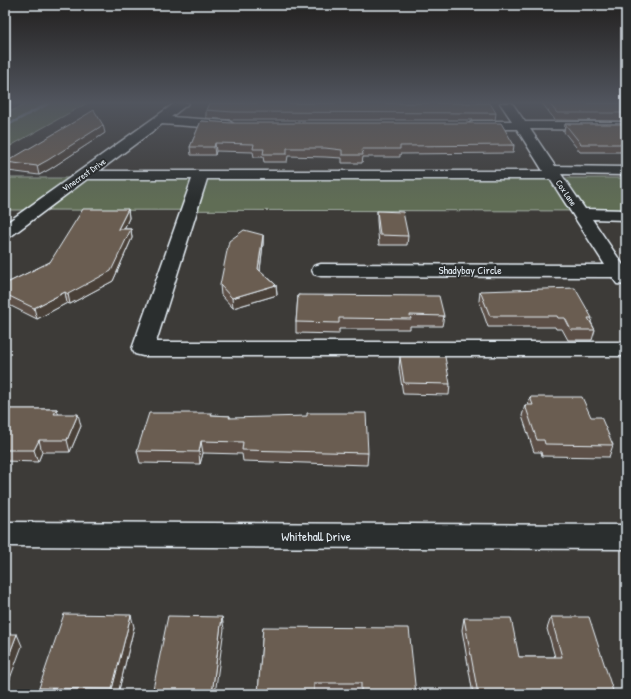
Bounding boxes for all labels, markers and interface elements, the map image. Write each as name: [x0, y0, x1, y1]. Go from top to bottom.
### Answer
street label: Vinecrest Drive: [60, 155, 109, 194]
street label: Cox Lane: [553, 178, 579, 209]
street label: Shadybay Circle: [438, 263, 502, 277]
street label: Whitehall Drive: [281, 527, 351, 545]

